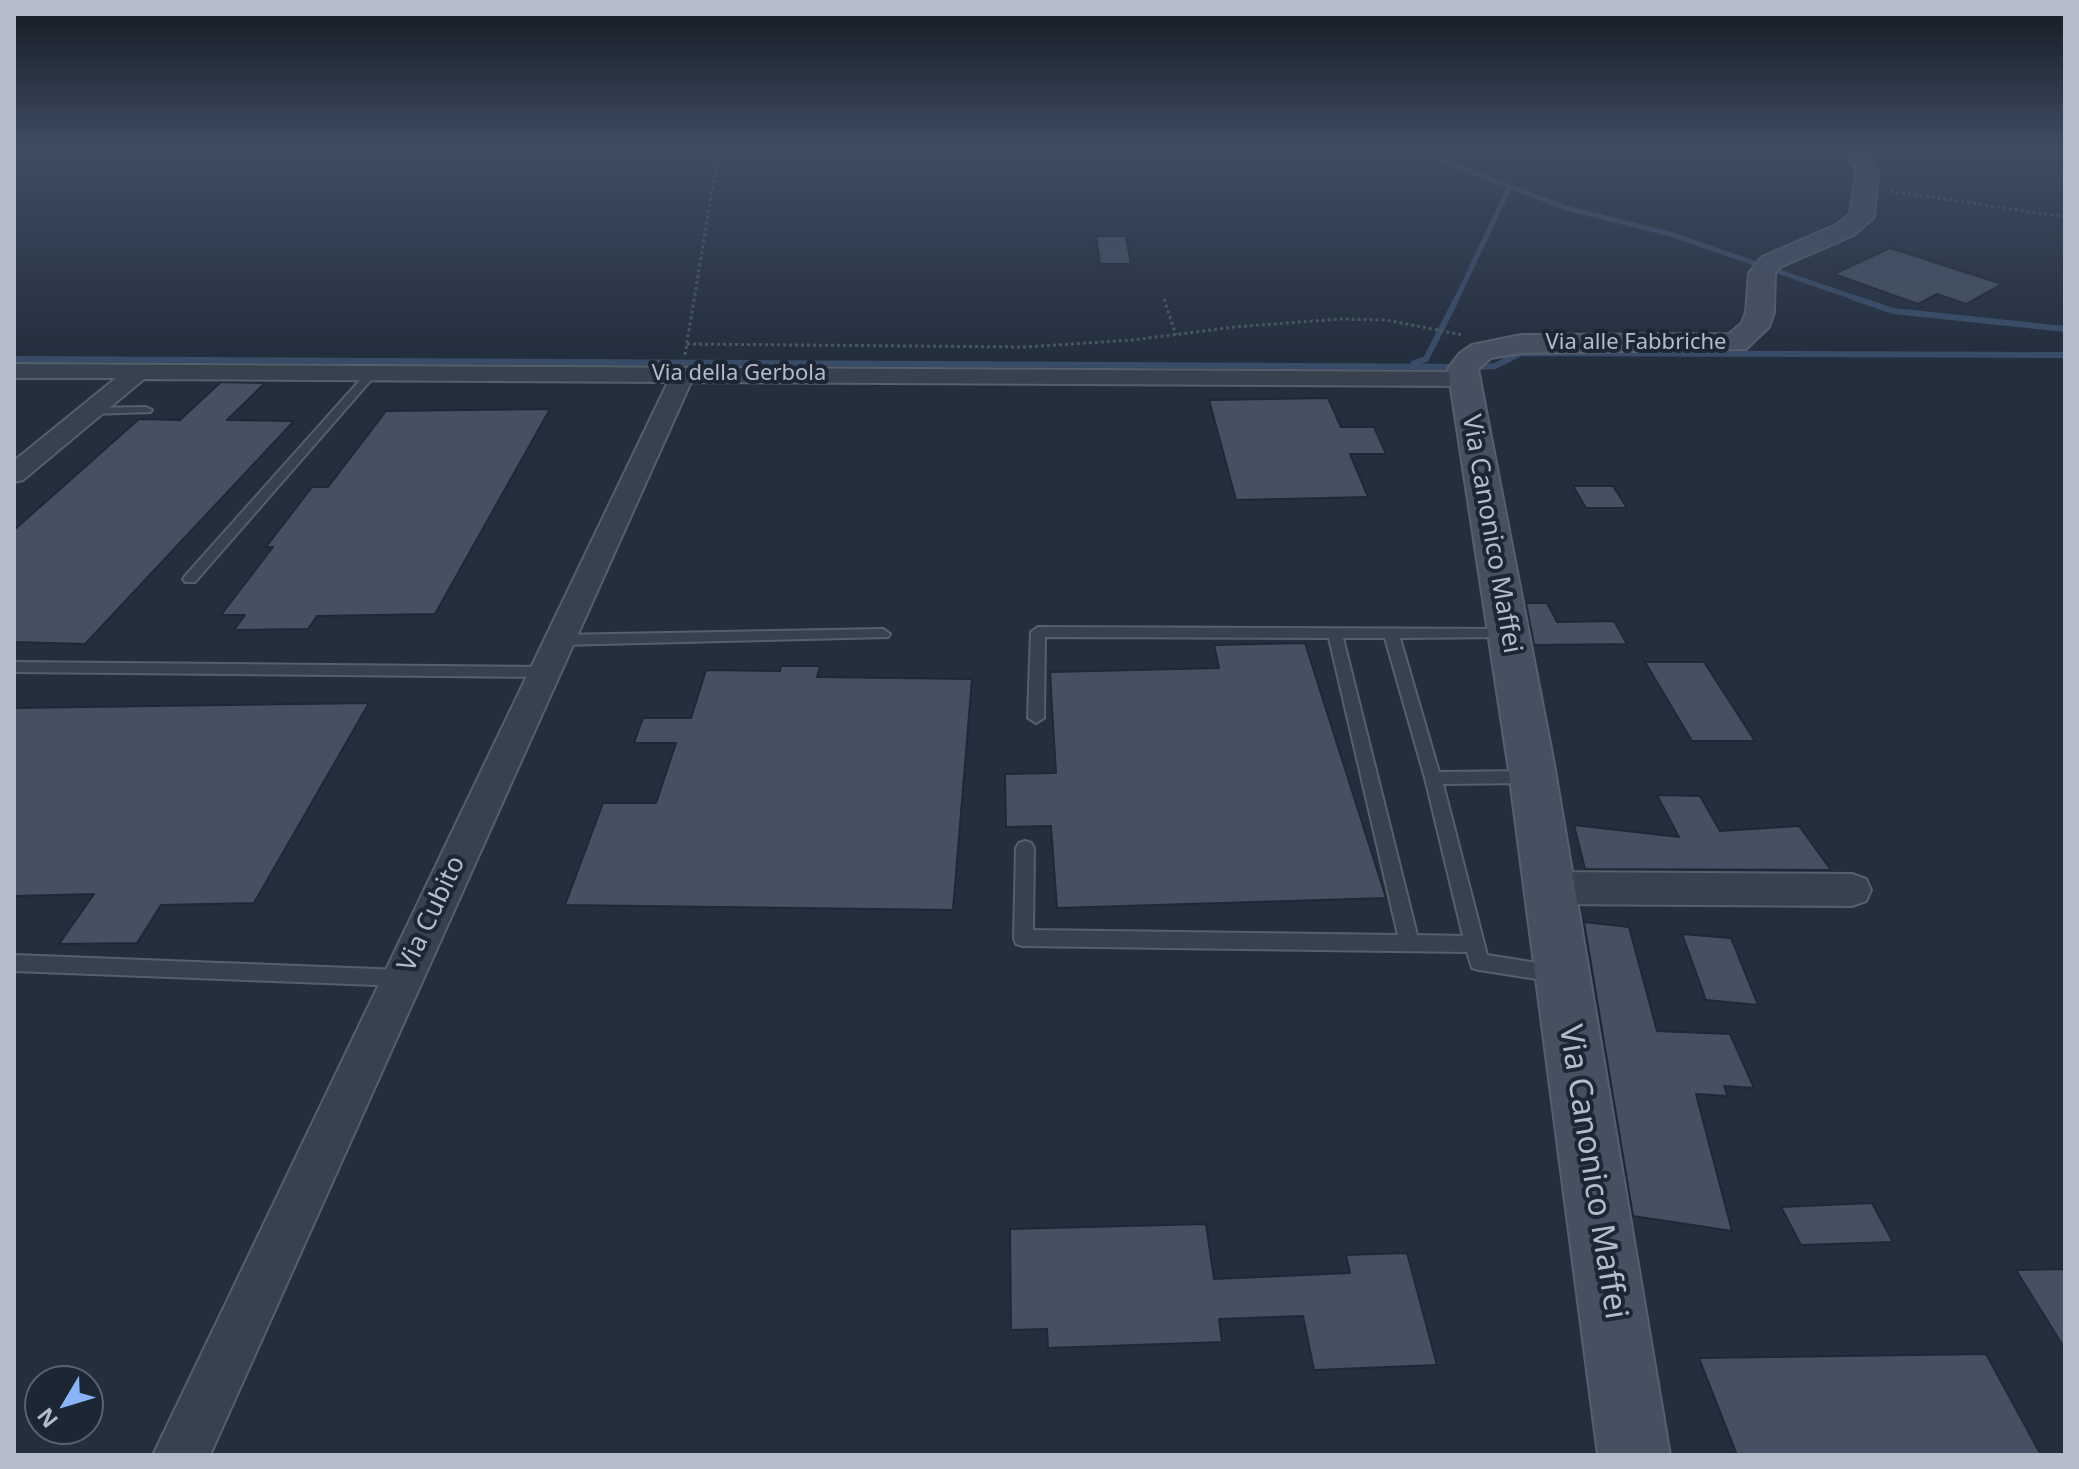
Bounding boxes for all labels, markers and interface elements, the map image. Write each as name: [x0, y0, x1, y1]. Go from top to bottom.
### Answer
street label: Via alle Fabbriche: [1546, 330, 1726, 356]
street label: Via della Gerbola: [652, 361, 826, 387]
street label: Via Canonico Maffei: [1455, 412, 1527, 656]
street label: Via Cubito: [392, 851, 472, 977]
street label: Via Canonico Maffei: [1550, 1022, 1634, 1322]
north arrow: [24, 1365, 104, 1445]
text: N: [29, 1402, 64, 1435]

